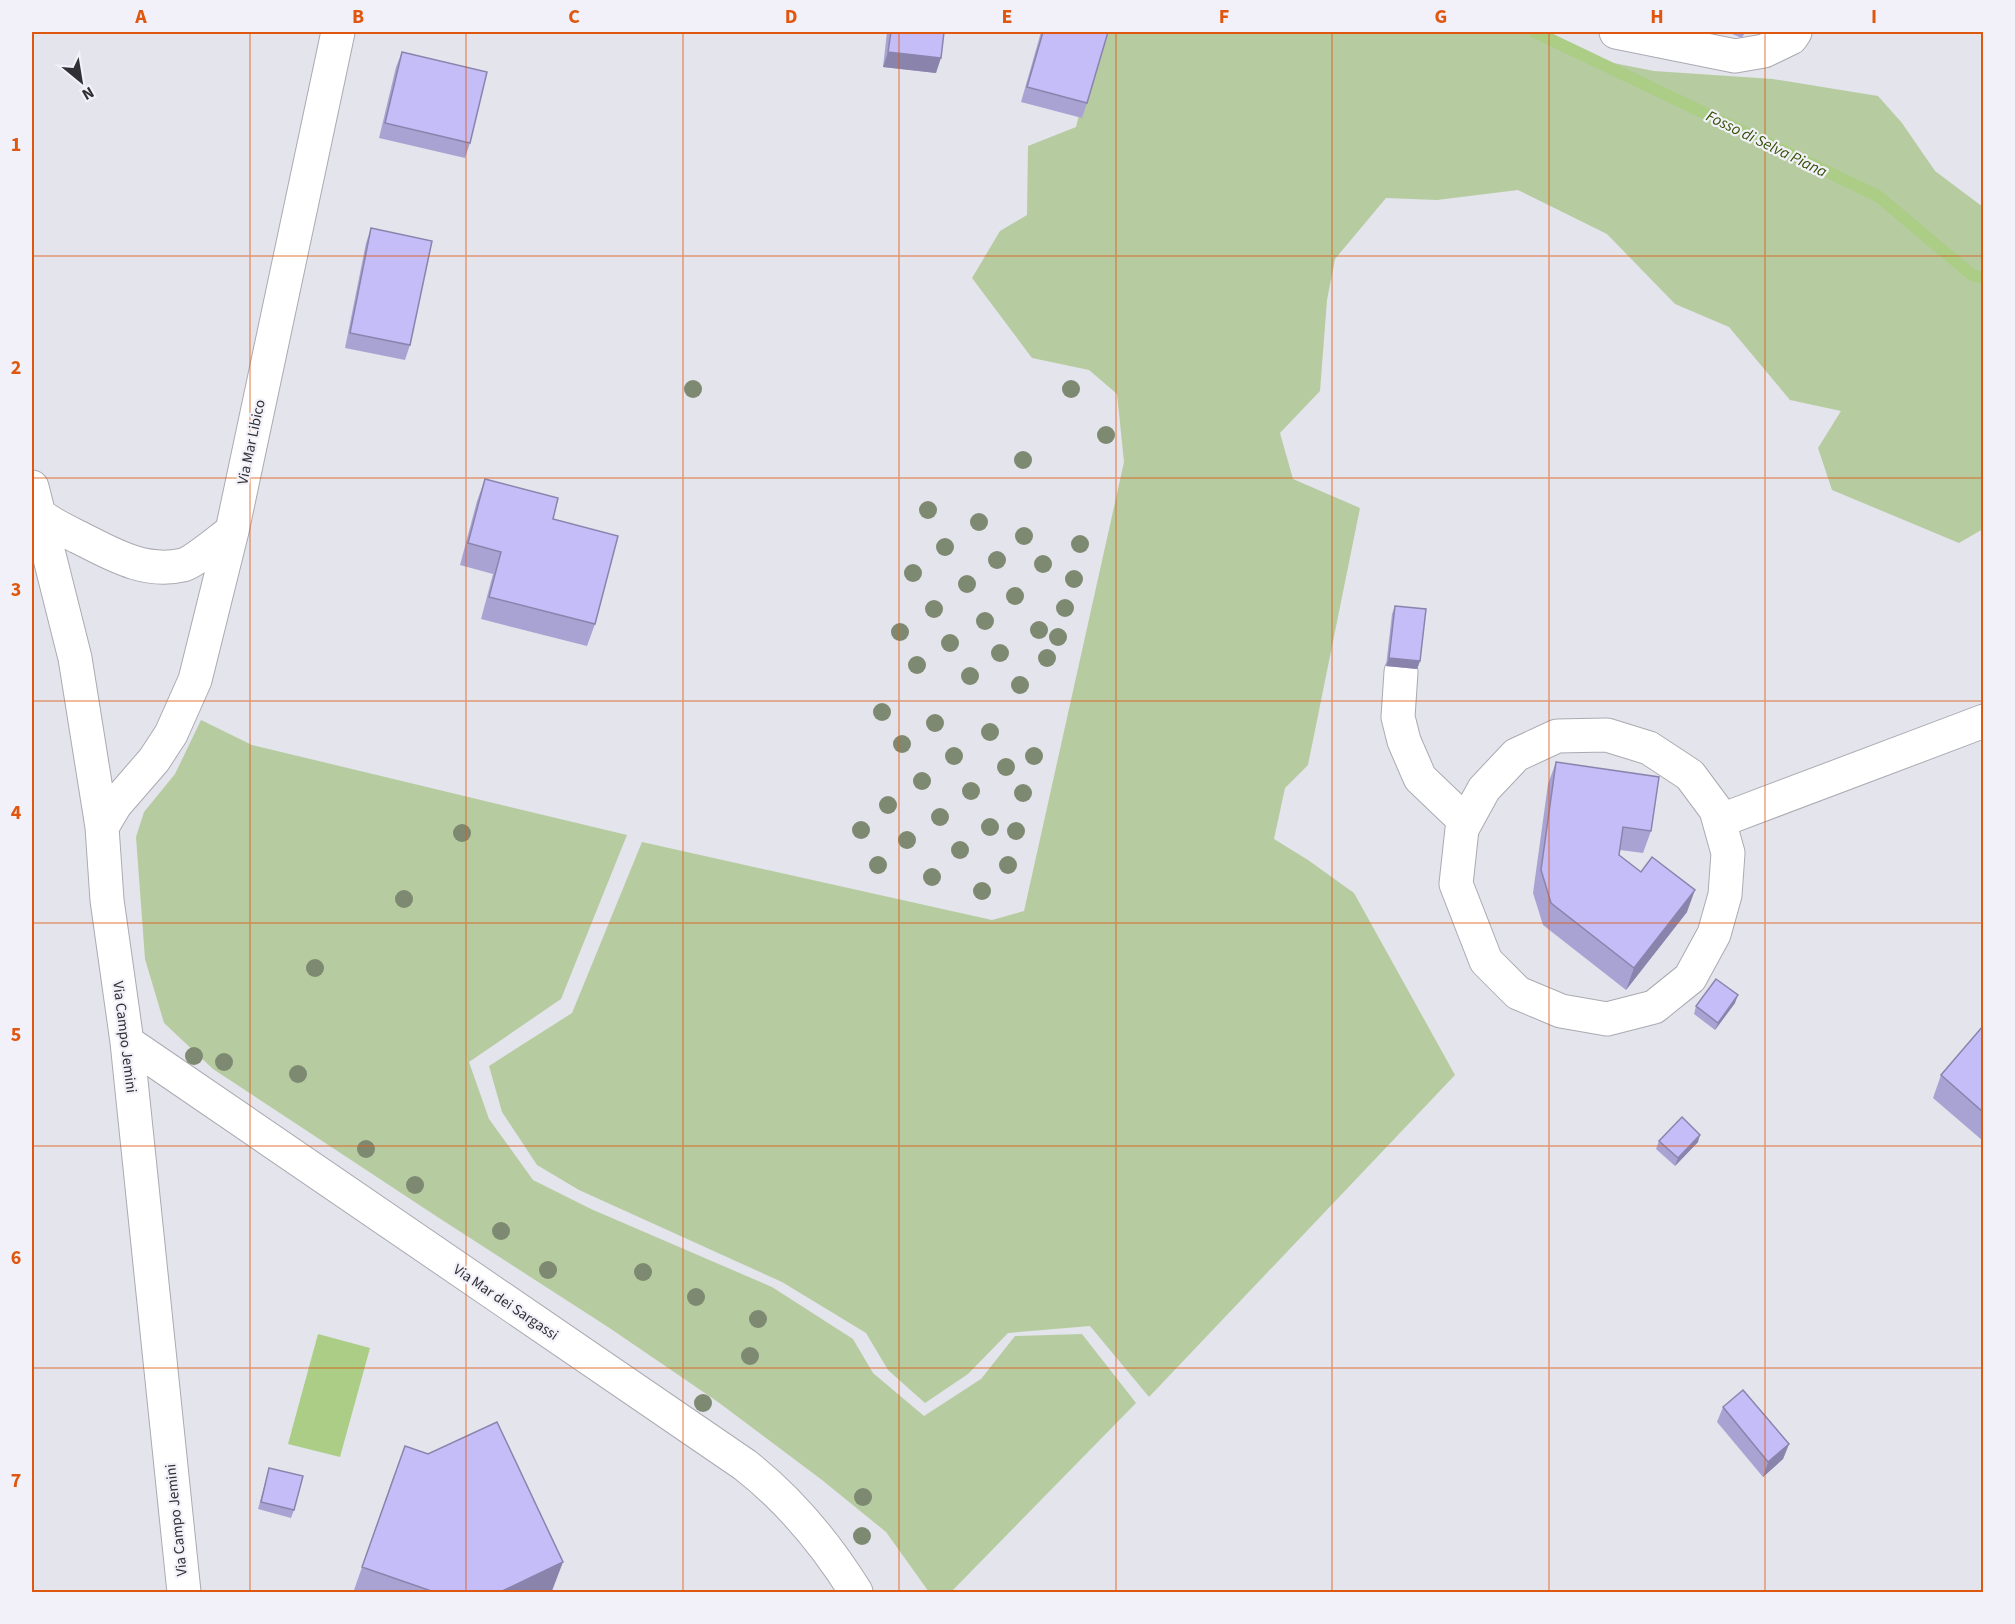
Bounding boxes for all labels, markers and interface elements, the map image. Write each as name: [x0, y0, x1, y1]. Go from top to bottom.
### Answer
text: A: [134, 3, 147, 31]
text: B: [352, 3, 364, 31]
text: C: [568, 3, 580, 31]
text: D: [785, 3, 797, 31]
text: E: [1002, 3, 1012, 31]
text: F: [1219, 3, 1229, 31]
text: G: [1435, 3, 1447, 31]
text: H: [1650, 3, 1664, 31]
text: I: [1871, 3, 1877, 31]
north arrow: [51, 51, 111, 111]
text: N: [78, 81, 98, 105]
water label: Fosso di Selva Piana: [1702, 105, 1831, 183]
text: 1: [11, 131, 21, 159]
text: 2: [11, 354, 21, 382]
street label: Via Mar Libico: [232, 398, 271, 486]
text: 3: [11, 576, 21, 604]
text: 4: [11, 799, 22, 827]
street label: Via Campo Jemini: [107, 980, 142, 1094]
text: 5: [11, 1021, 21, 1049]
text: 6: [11, 1244, 21, 1272]
street label: Via Mar dei Sargassi: [449, 1259, 563, 1345]
street label: Via Campo Jemini: [160, 1463, 193, 1577]
text: 7: [11, 1467, 21, 1495]

